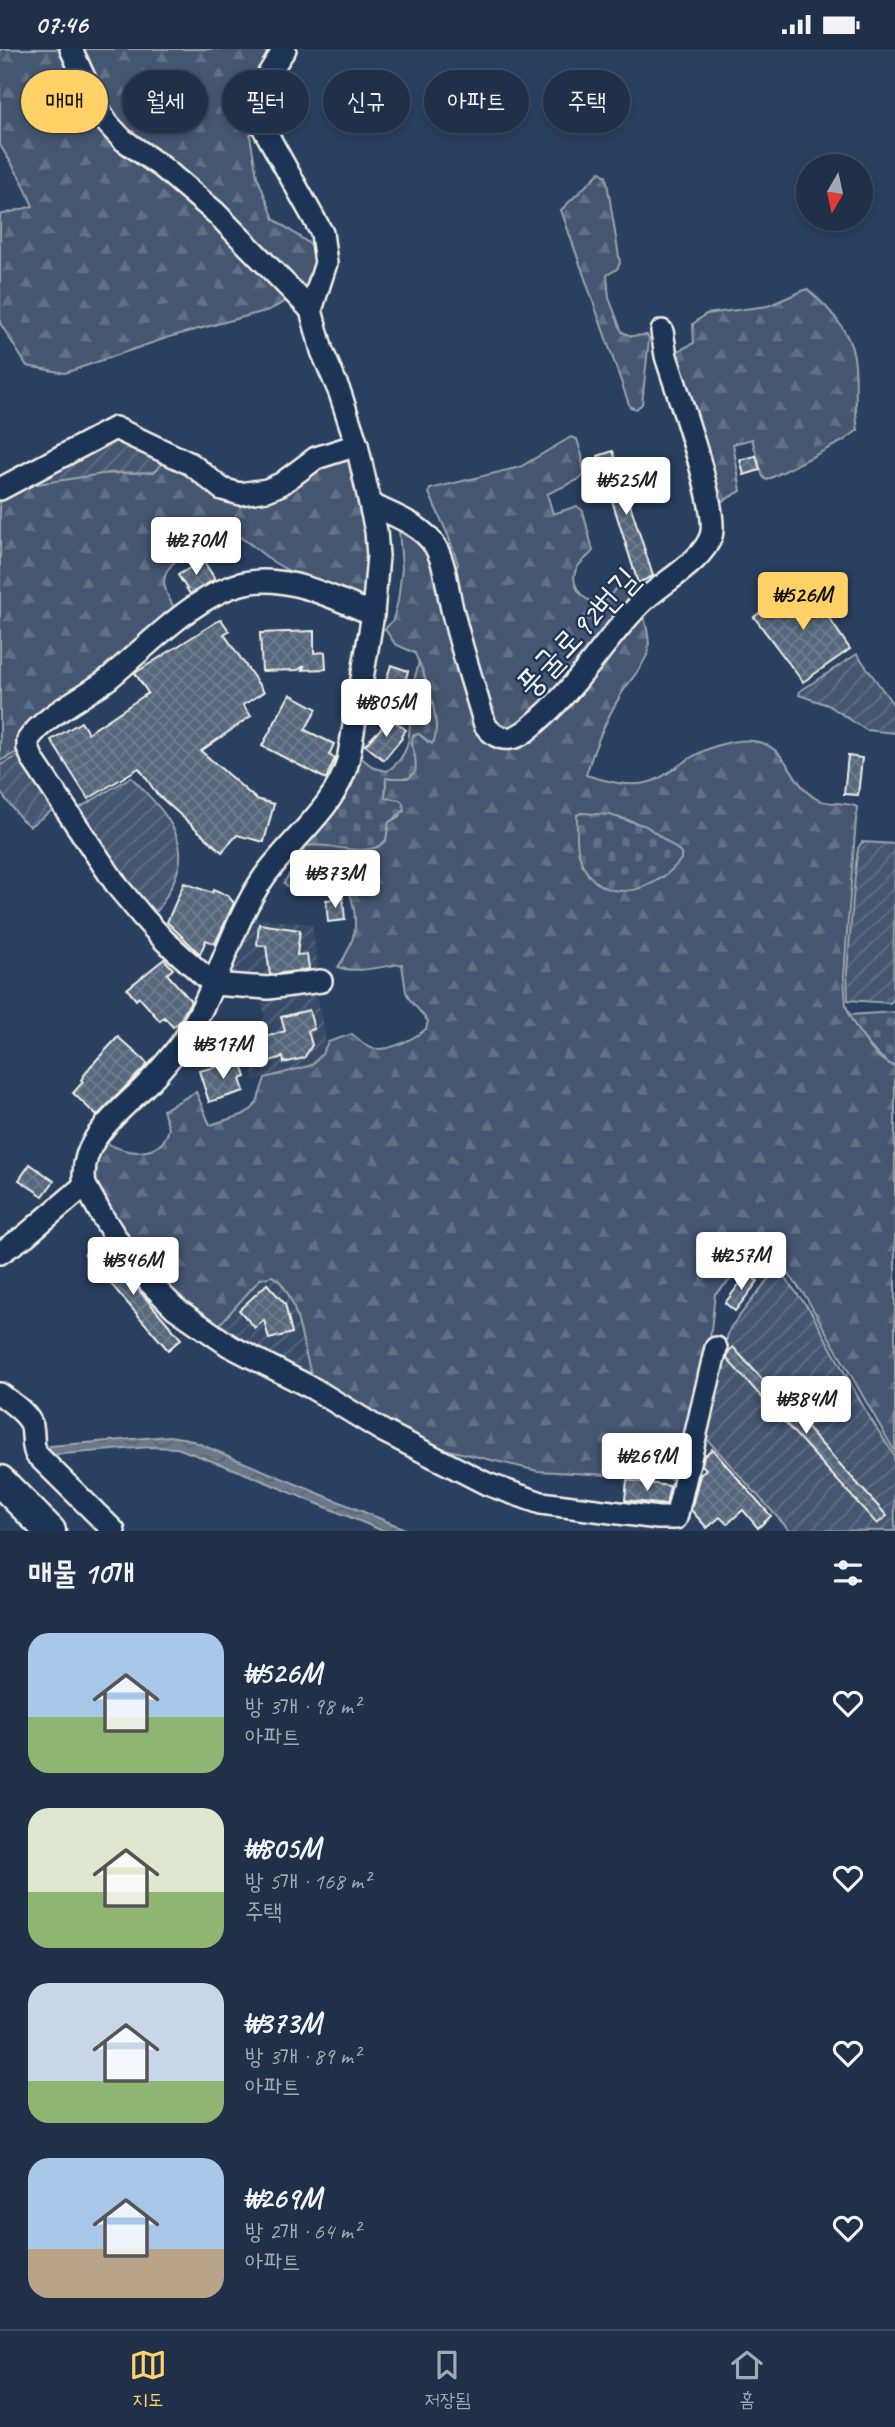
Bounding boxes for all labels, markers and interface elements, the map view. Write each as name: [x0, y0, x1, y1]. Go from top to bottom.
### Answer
text: 07:46: [35, 8, 87, 41]
chip: 매매: [21, 70, 108, 133]
chip: 월세: [122, 70, 208, 133]
chip: 필터: [222, 70, 309, 133]
chip: 신규: [323, 70, 410, 133]
chip: 아파트: [424, 70, 529, 133]
chip: 주택: [543, 70, 630, 133]
north arrow: [796, 154, 873, 231]
map controls: [796, 154, 873, 231]
pin: ₩525M: [577, 457, 675, 517]
text: ₩525M: [597, 465, 655, 494]
pin: ₩270M: [147, 517, 245, 577]
text: ₩270M: [167, 525, 225, 554]
street label: 풍굴로92번길: [506, 558, 648, 706]
pin: ₩526M: [754, 573, 852, 632]
text: ₩526M: [774, 580, 832, 609]
pin: ₩805M: [337, 679, 435, 739]
text: ₩805M: [357, 687, 415, 716]
pin: ₩373M: [286, 851, 384, 910]
text: ₩373M: [306, 858, 364, 887]
pin: ₩317M: [174, 1021, 272, 1081]
text: ₩317M: [194, 1029, 252, 1058]
pin: ₩257M: [692, 1233, 790, 1292]
pin: ₩346M: [84, 1237, 182, 1297]
text: ₩257M: [712, 1240, 770, 1269]
text: ₩346M: [104, 1245, 162, 1274]
pin: ₩384M: [757, 1377, 855, 1436]
text: ₩384M: [777, 1384, 835, 1413]
pin: ₩269M: [598, 1433, 696, 1493]
text: ₩269M: [618, 1441, 676, 1470]
text: 매물 10개: [28, 1554, 135, 1592]
icon: filters: [829, 1554, 867, 1592]
text: ₩526M: [245, 1654, 321, 1692]
icon: home: [84, 1661, 168, 1745]
icon: heart: [829, 1684, 867, 1722]
text: 방 3개 · 98 m²: [245, 1692, 360, 1721]
text: 아파트: [245, 1722, 301, 1751]
text: ₩805M: [245, 1829, 320, 1867]
icon: home: [84, 1836, 168, 1920]
icon: heart: [829, 1859, 867, 1897]
text: 방 5개 · 168 m²: [245, 1867, 370, 1896]
text: 주택: [245, 1897, 282, 1926]
text: ₩373M: [245, 2004, 321, 2042]
icon: home: [84, 2011, 168, 2095]
icon: heart: [829, 2034, 867, 2072]
text: 방 3개 · 89 m²: [245, 2042, 360, 2071]
text: 아파트: [245, 2072, 301, 2101]
text: ₩269M: [245, 2179, 321, 2217]
icon: home: [84, 2186, 168, 2270]
icon: heart: [829, 2209, 867, 2247]
text: 방 2개 · 64 m²: [245, 2217, 360, 2246]
text: 아파트: [245, 2247, 301, 2276]
tab: 지도: [129, 2346, 167, 2413]
tab: 저장됨: [425, 2346, 470, 2413]
tab: 홈: [728, 2346, 766, 2413]

